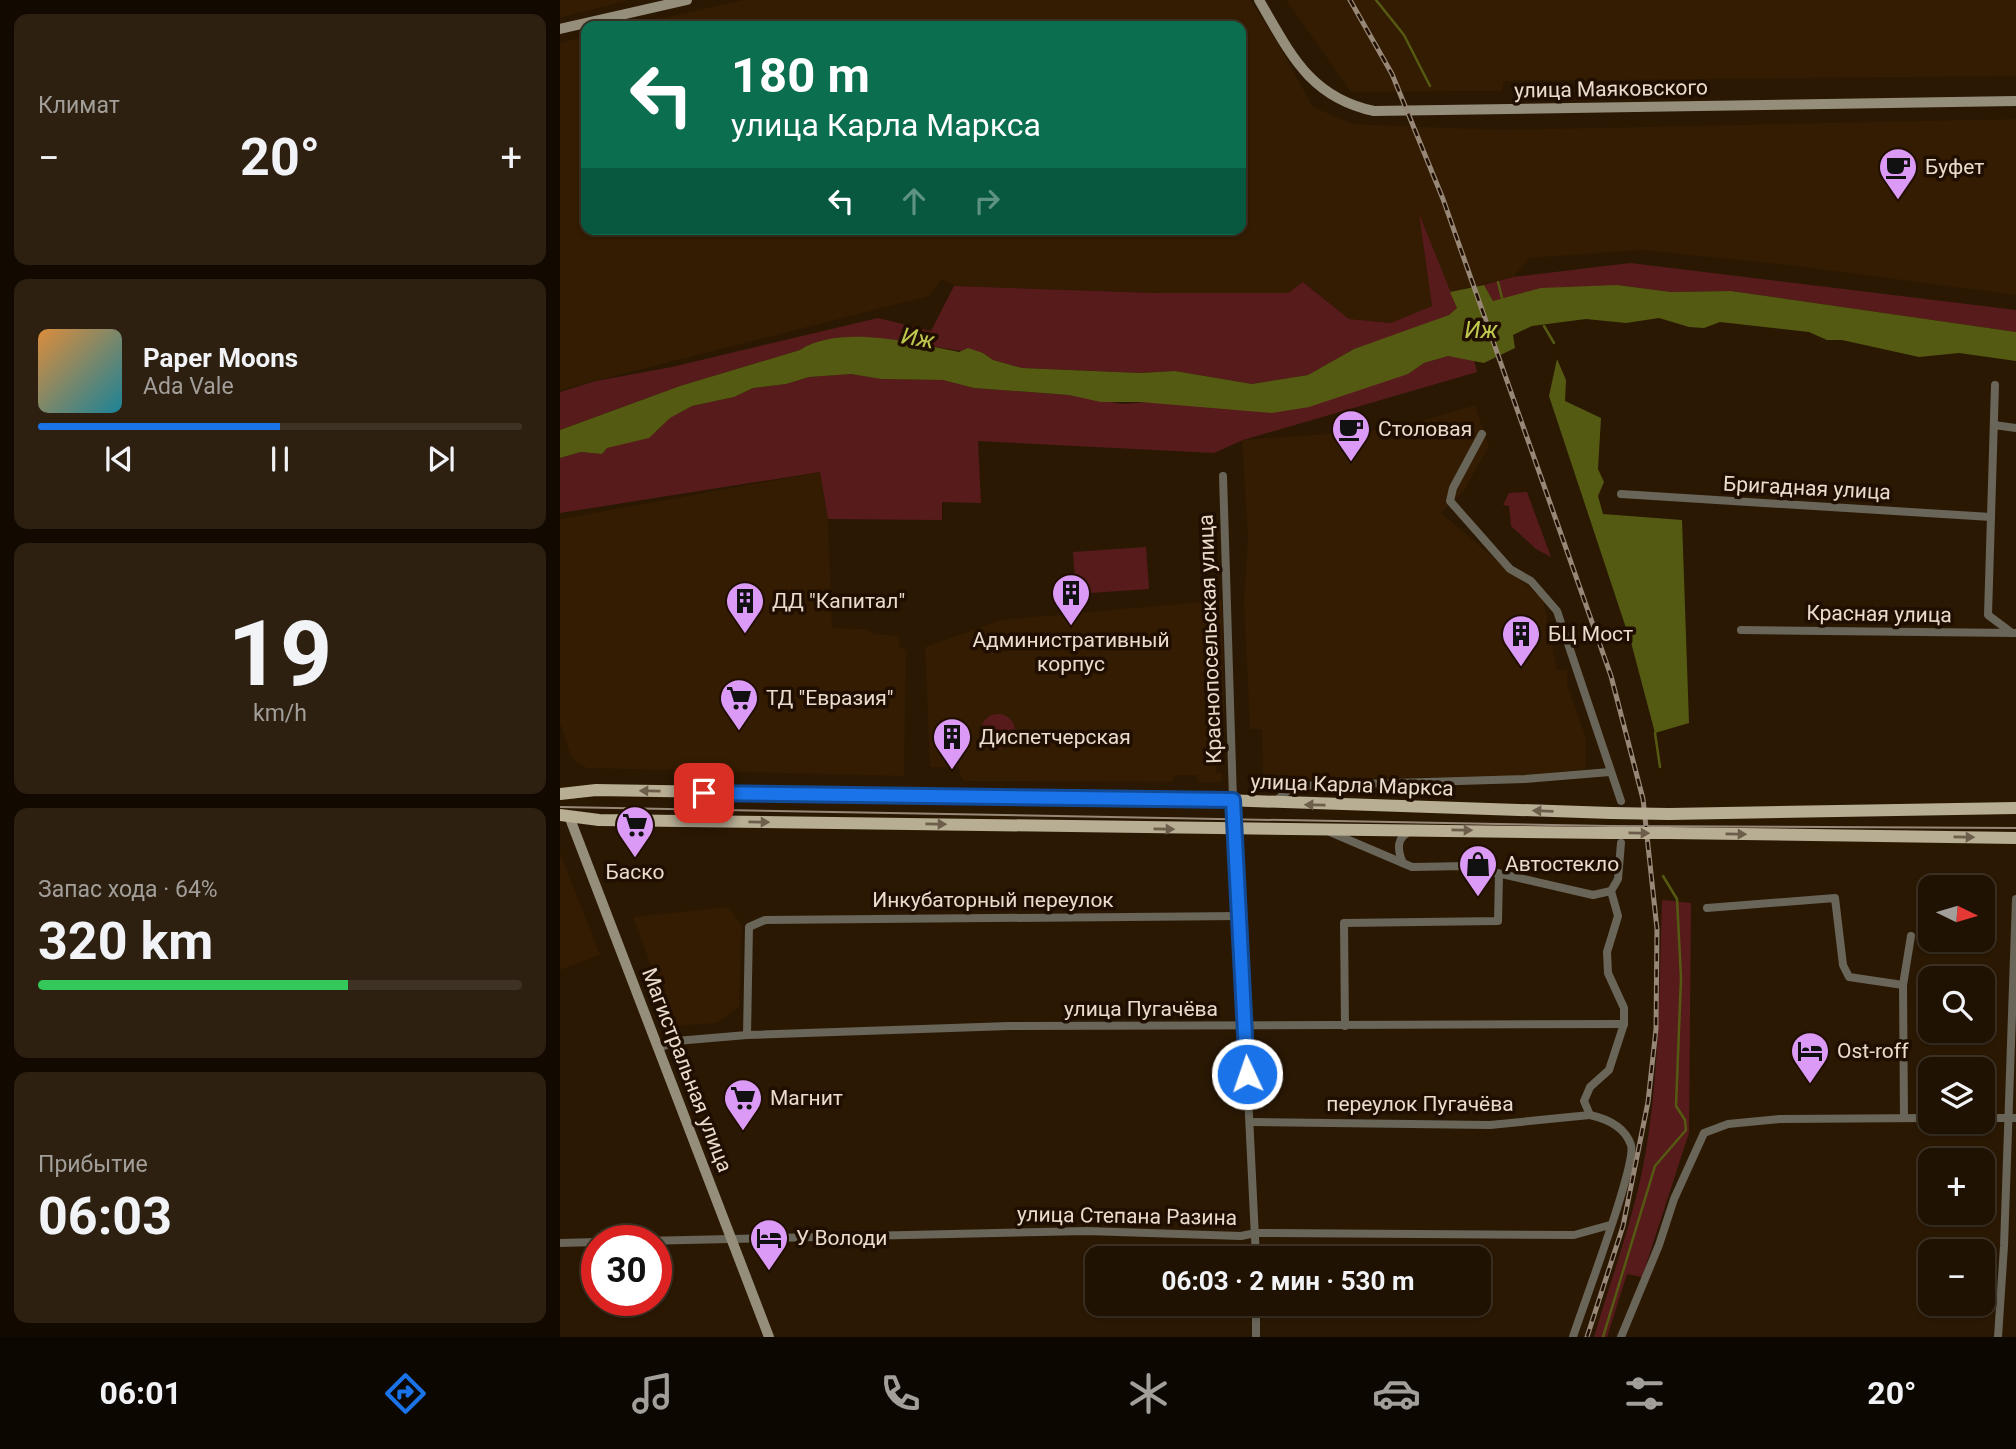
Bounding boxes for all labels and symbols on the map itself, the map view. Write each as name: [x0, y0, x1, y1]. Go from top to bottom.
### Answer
street label: улица Маяковского: [1514, 75, 1708, 103]
cafe icon: Буфет: [1877, 146, 1919, 201]
place label: Буфет: [1925, 155, 1984, 179]
water label: Иж: [1464, 317, 1498, 344]
water label: Иж: [899, 322, 937, 355]
cafe icon: Столовая: [1330, 408, 1372, 463]
place label: Столовая: [1378, 417, 1472, 441]
street label: Бригадная улица: [1722, 472, 1892, 504]
street label: Краснопосельская улица: [1194, 514, 1226, 764]
building icon: Административный корпус: [1050, 572, 1092, 627]
building icon: ДД "Капитал": [724, 580, 766, 635]
place label: ДД "Капитал": [772, 589, 905, 613]
street label: Красная улица: [1806, 601, 1952, 627]
building icon: БЦ Мост: [1500, 613, 1542, 668]
place label: БЦ Мост: [1548, 622, 1633, 646]
place label: Административный корпус: [972, 628, 1170, 676]
supermarket icon: ТД "Евразия": [718, 677, 760, 732]
place label: ТД "Евразия": [766, 686, 894, 710]
building icon: Диспетчерская: [931, 716, 973, 771]
place label: Диспетчерская: [979, 725, 1131, 749]
pin: [674, 763, 734, 823]
street label: улица Карла Маркса: [1250, 769, 1454, 801]
one-way arrow: [639, 785, 661, 797]
one-way arrow: [1304, 799, 1326, 810]
supermarket icon: Баско: [614, 804, 656, 859]
one-way arrow: [1531, 805, 1553, 817]
one-way arrow: [748, 816, 770, 828]
one-way arrow: [925, 818, 947, 830]
one-way arrow: [1153, 823, 1175, 834]
one-way arrow: [1451, 824, 1473, 836]
one-way arrow: [1629, 827, 1651, 839]
one-way arrow: [1726, 828, 1748, 840]
one-way arrow: [1953, 831, 1975, 842]
shop icon: Автостекло: [1457, 843, 1499, 898]
place label: Автостекло: [1505, 852, 1619, 876]
place label: Баско: [606, 860, 664, 884]
north arrow: [1918, 875, 1995, 952]
street label: Инкубаторный переулок: [872, 888, 1114, 912]
street label: Магистральная улица: [637, 965, 737, 1175]
street label: улица Пугачёва: [1064, 997, 1218, 1021]
hotel icon: Ost-roff: [1789, 1030, 1831, 1085]
position arrow: [1210, 1037, 1284, 1111]
place label: Ost-roff: [1837, 1039, 1909, 1063]
supermarket icon: Магнит: [722, 1077, 764, 1132]
place label: Магнит: [770, 1086, 843, 1110]
street label: переулок Пугачёва: [1326, 1092, 1514, 1116]
street label: улица Степана Разина: [1017, 1202, 1237, 1230]
hotel icon: У Володи: [748, 1217, 790, 1272]
speed limit sign: 30: [581, 1225, 672, 1316]
place label: У Володи: [796, 1226, 888, 1250]

